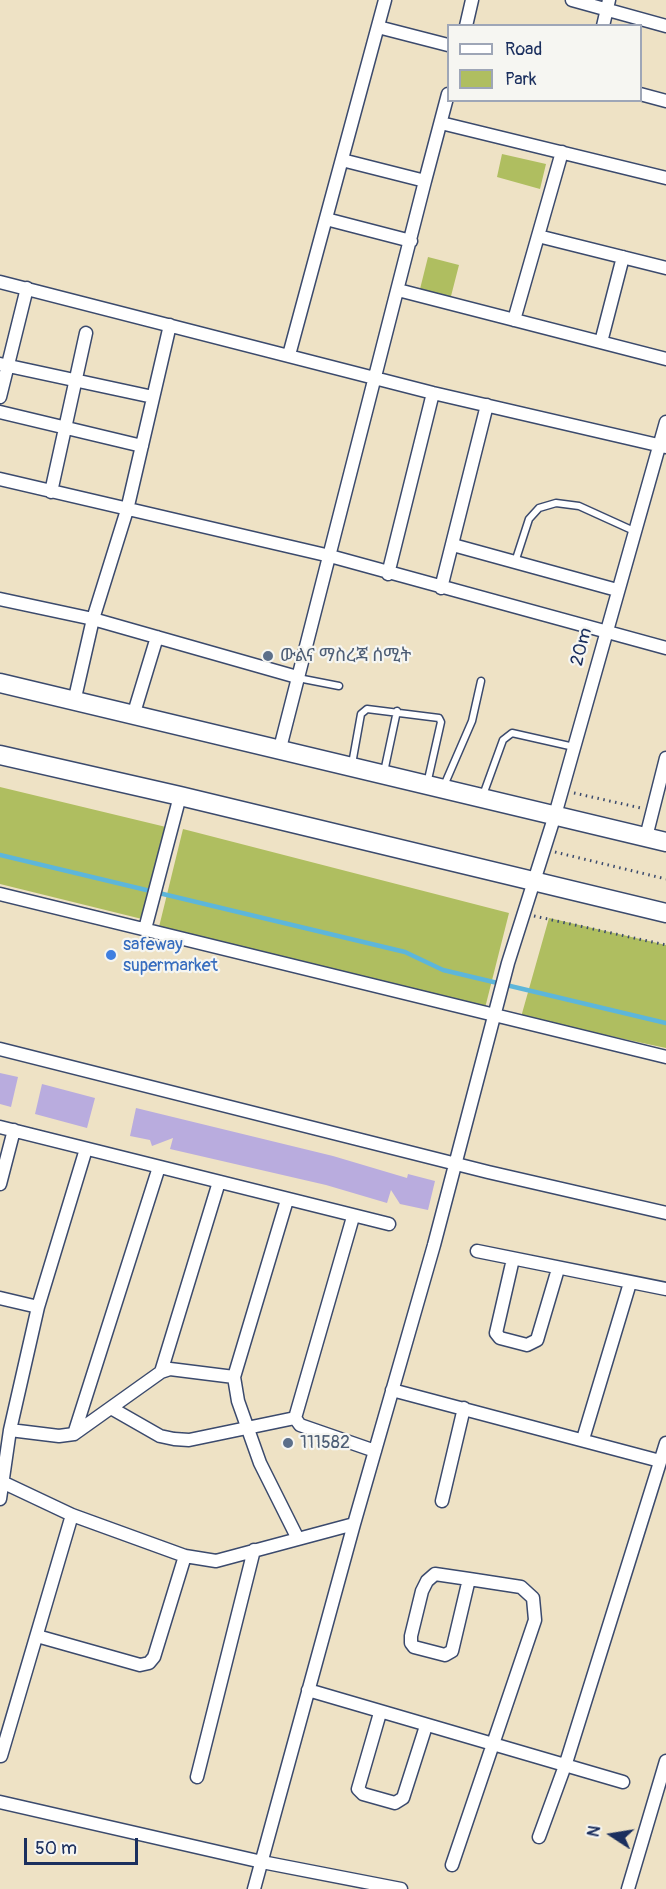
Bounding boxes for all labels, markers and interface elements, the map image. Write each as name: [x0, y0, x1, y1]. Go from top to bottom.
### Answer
legend: [447, 24, 642, 102]
text: Road: [505, 38, 542, 61]
text: Park: [505, 68, 537, 91]
street label: 20m: [567, 626, 597, 668]
place label: ውልና ማስረጃ ሰሚት: [280, 645, 411, 667]
marker: ውልና ማስረጃ ሰሚት: [261, 649, 275, 663]
place label: safeway supermarket: [123, 934, 218, 976]
marker: safeway supermarket: [104, 948, 118, 962]
place label: 111582: [300, 1432, 350, 1454]
marker: 111582: [281, 1436, 295, 1450]
north arrow: [582, 1805, 642, 1865]
text: N: [583, 1824, 605, 1839]
scale bar: [27, 1826, 141, 1864]
text: 50 m: [35, 1837, 77, 1860]

